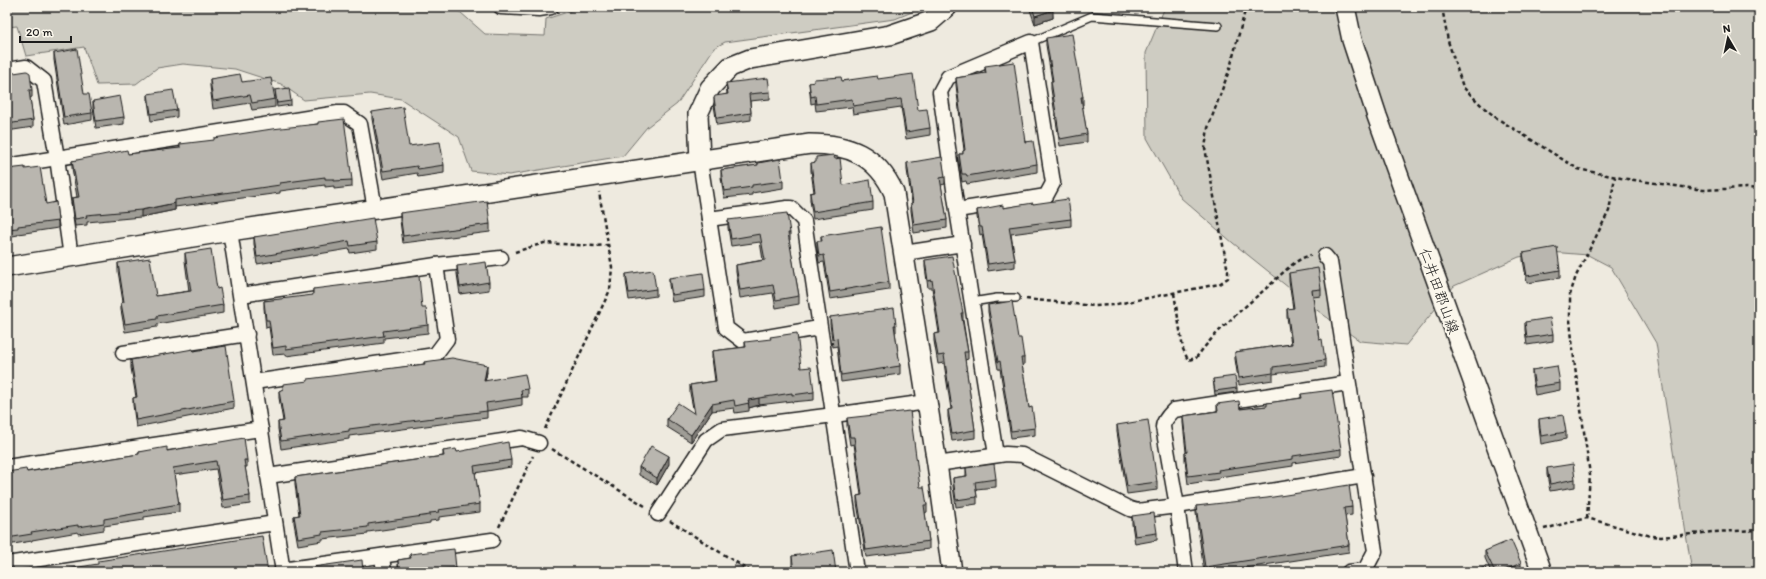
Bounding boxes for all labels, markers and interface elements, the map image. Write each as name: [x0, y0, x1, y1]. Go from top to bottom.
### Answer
scale bar: [20, 18, 71, 44]
north arrow: [1708, 18, 1748, 58]
text: N: [1722, 22, 1731, 36]
text: 20 m: [26, 25, 53, 39]
street label: 仁井田郡山線: [1415, 246, 1463, 336]

